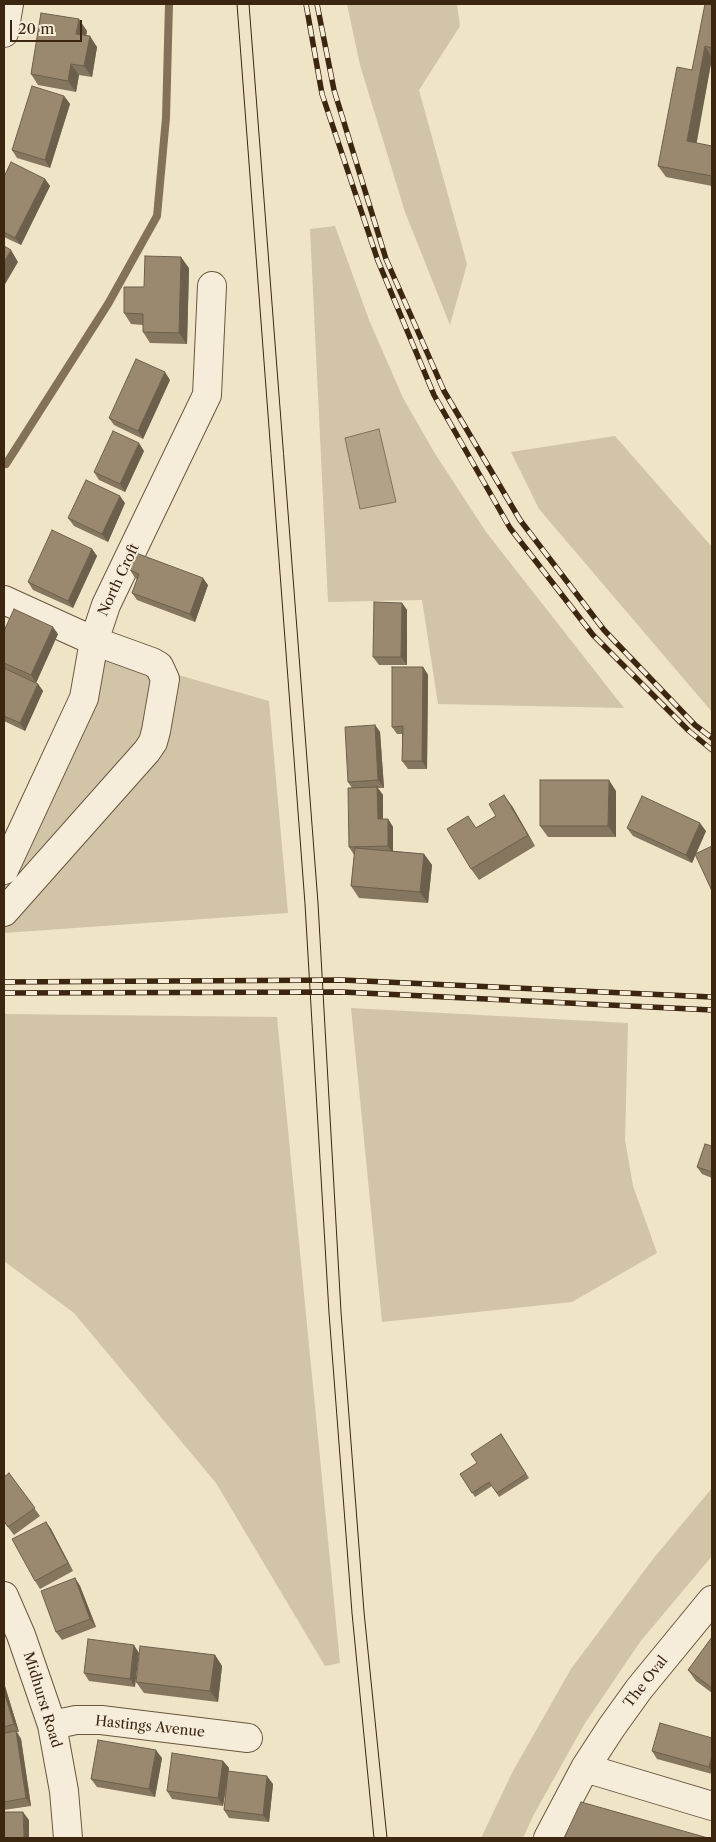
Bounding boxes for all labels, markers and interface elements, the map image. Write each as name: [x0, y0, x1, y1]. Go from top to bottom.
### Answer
scale bar: [12, 10, 85, 42]
text: 20 m: [18, 19, 54, 38]
street label: North Croft: [95, 541, 143, 619]
street label: Midhurst Road: [19, 1650, 65, 1750]
street label: The Oval: [621, 1653, 671, 1711]
street label: Hastings Avenue: [94, 1713, 206, 1741]

